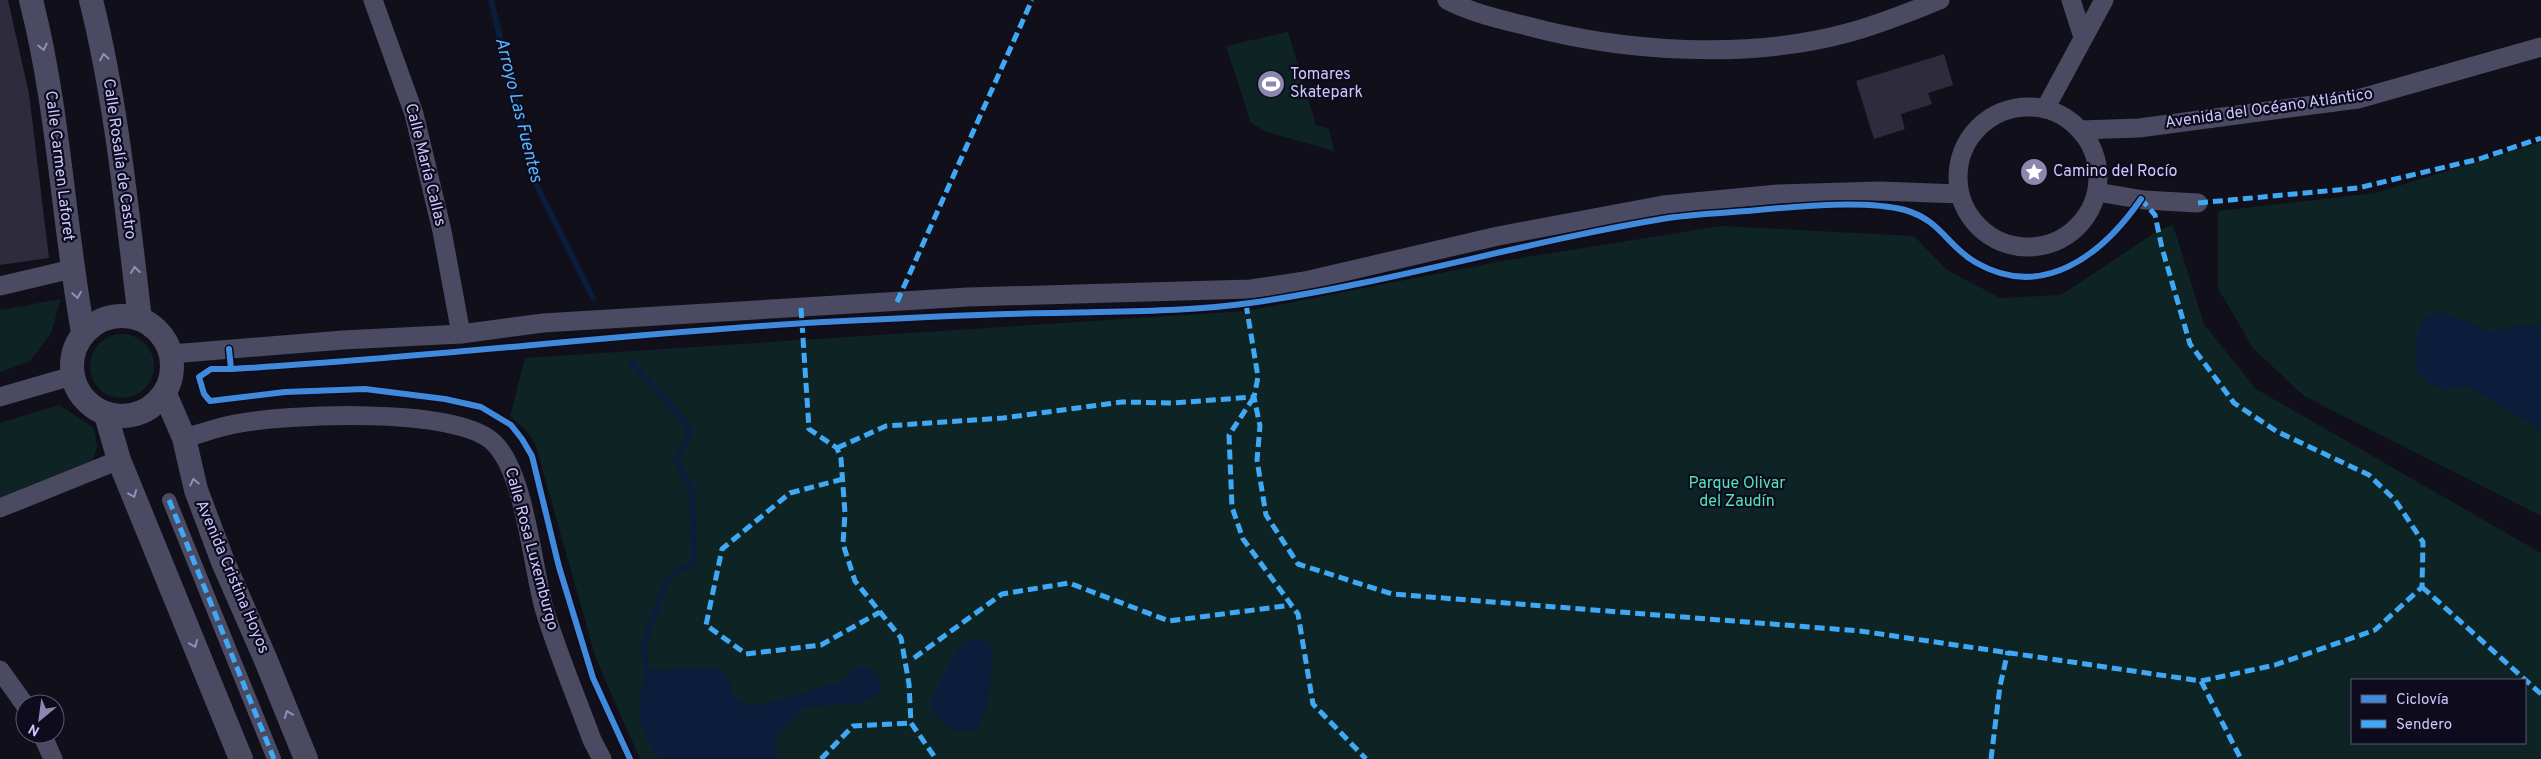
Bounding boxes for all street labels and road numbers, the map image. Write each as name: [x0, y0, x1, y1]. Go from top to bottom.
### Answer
street label: Calle Rosalía de Castro: [98, 77, 140, 241]
street label: Avenida del Océano Atlántico: [2164, 85, 2374, 133]
street label: Calle Carmen Laforet: [40, 90, 78, 242]
street label: Calle María Callas: [400, 101, 450, 229]
street label: Calle Rosa Luxemburgo: [500, 465, 562, 633]
street label: Avenida Cristina Hoyos: [191, 497, 273, 657]

